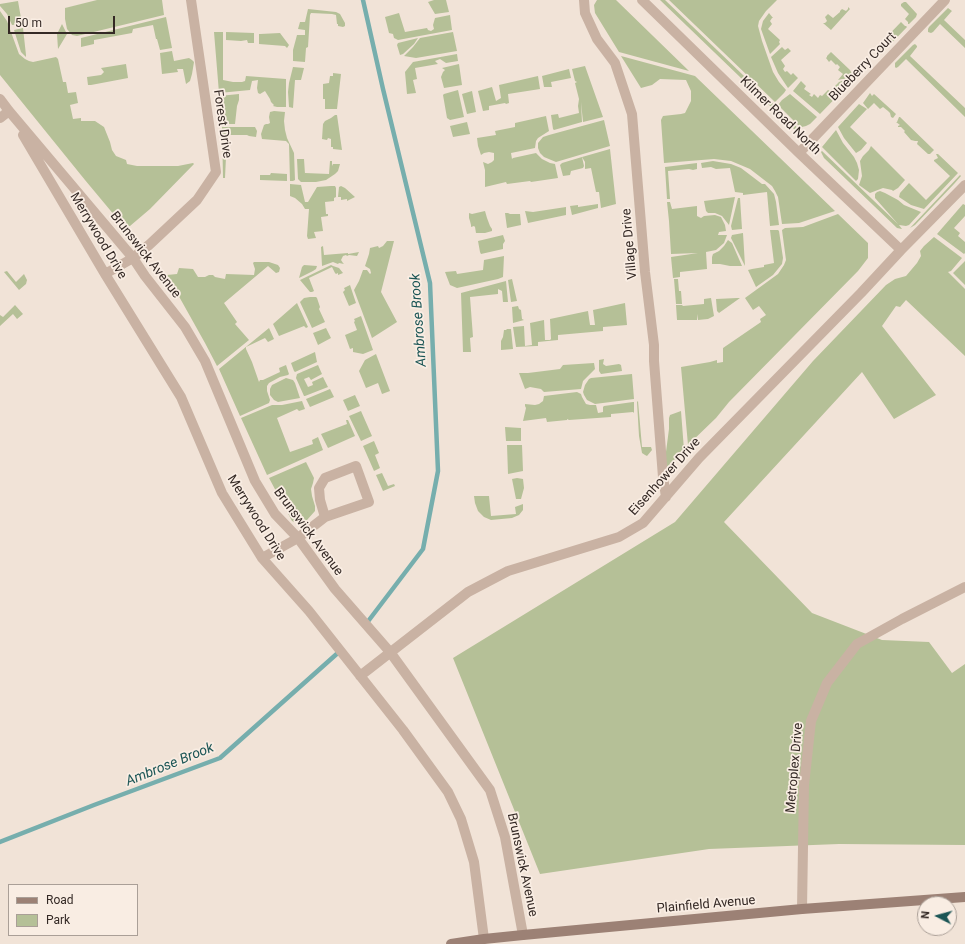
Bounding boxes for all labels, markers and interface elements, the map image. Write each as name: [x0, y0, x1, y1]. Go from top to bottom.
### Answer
scale bar: [10, 8, 117, 34]
text: 50 m: [15, 16, 42, 30]
street label: Blueberry Court: [826, 29, 900, 105]
street label: Kilmer Road North: [736, 73, 824, 159]
street label: Forest Drive: [209, 89, 235, 159]
street label: Merrywood Drive: [66, 190, 130, 282]
street label: Village Drive: [619, 208, 641, 280]
street label: Brunswick Avenue: [106, 209, 184, 301]
water label: Ambrose Brook: [407, 273, 431, 367]
street label: Eisenhower Drive: [626, 435, 704, 519]
street label: Merrywood Drive: [224, 472, 288, 564]
street label: Brunswick Avenue: [270, 485, 346, 579]
street label: Metroplex Drive: [783, 722, 807, 814]
water label: Ambrose Brook: [123, 740, 217, 790]
street label: Brunswick Avenue: [503, 812, 541, 918]
legend: [8, 884, 138, 936]
text: Road: [46, 893, 74, 907]
street label: Plainfield Avenue: [656, 893, 756, 917]
north arrow: [917, 896, 957, 936]
text: N: [919, 910, 932, 919]
text: Park: [46, 913, 70, 927]

